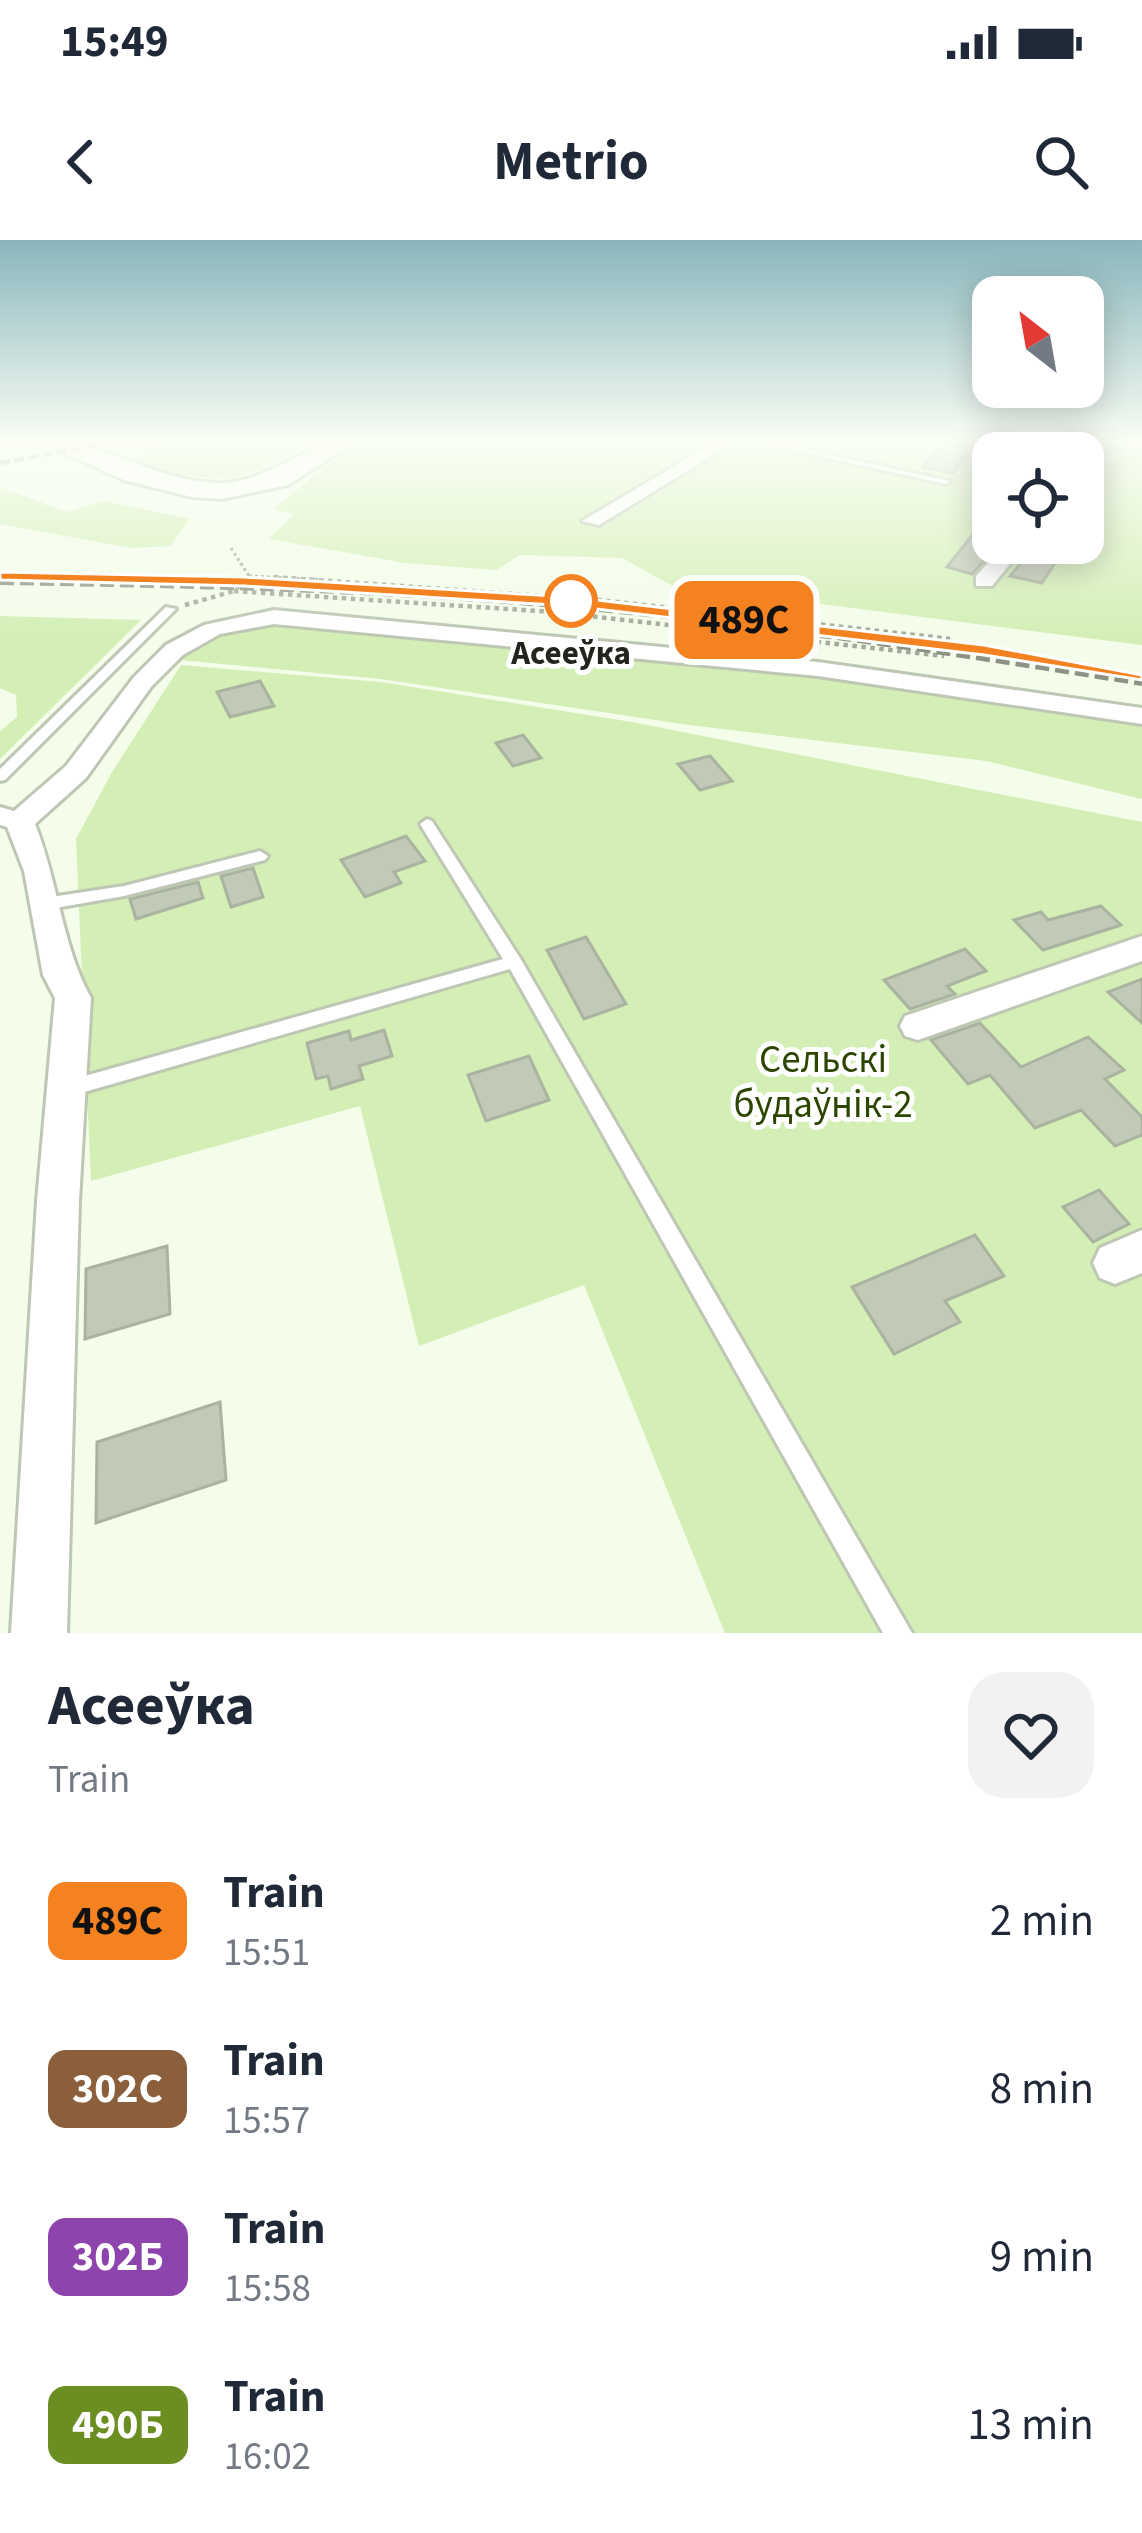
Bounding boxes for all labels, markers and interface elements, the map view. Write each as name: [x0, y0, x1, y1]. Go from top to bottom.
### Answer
text: 15:49: [60, 10, 169, 74]
text: Metrio: [493, 124, 649, 201]
icon: back: [48, 129, 114, 195]
icon: search: [1028, 129, 1094, 195]
north arrow: [972, 276, 1104, 408]
map controls: [972, 276, 1104, 564]
button: locate: [972, 432, 1104, 564]
marker: Асееўка: [546, 576, 596, 626]
line badge: 489С: [660, 581, 828, 659]
text: 489С: [699, 590, 789, 650]
place label: Асееўка: [510, 630, 631, 677]
park label: Сельскі будаўнік-2: [733, 1032, 913, 1133]
text: Асееўка: [48, 1666, 255, 1747]
button: heart: [968, 1672, 1094, 1798]
text: Train: [48, 1752, 130, 1808]
text: Train: [223, 1861, 325, 1925]
text: 2 min: [990, 1889, 1094, 1953]
text: 489С: [72, 1891, 163, 1951]
text: 15:51: [223, 1925, 310, 1981]
text: Train: [223, 2029, 325, 2093]
text: 8 min: [990, 2057, 1094, 2121]
text: 302С: [72, 2059, 163, 2119]
text: 15:57: [223, 2093, 310, 2149]
text: Train: [224, 2197, 325, 2261]
text: 9 min: [990, 2225, 1094, 2289]
text: 302Б: [72, 2227, 164, 2287]
text: 15:58: [224, 2261, 311, 2317]
text: Train: [224, 2365, 325, 2429]
text: 13 min: [967, 2393, 1094, 2457]
text: 490Б: [72, 2395, 164, 2455]
text: 16:02: [224, 2429, 311, 2485]

